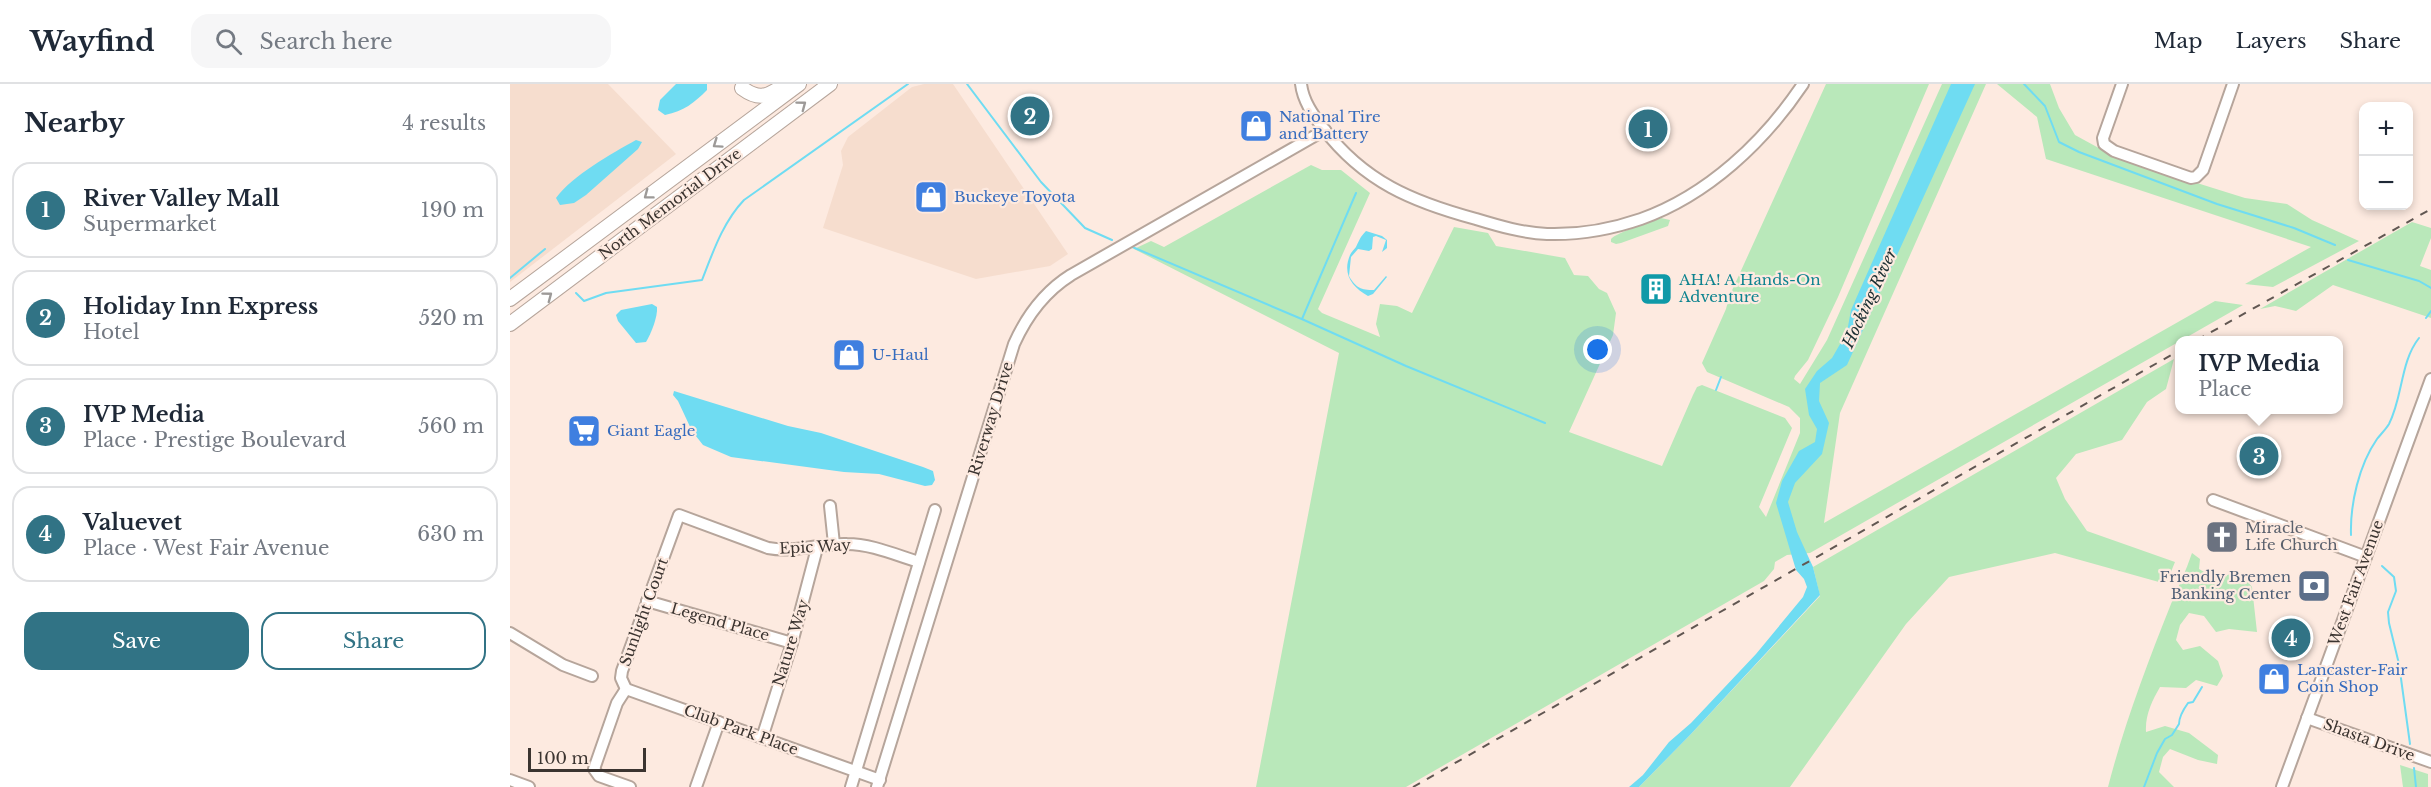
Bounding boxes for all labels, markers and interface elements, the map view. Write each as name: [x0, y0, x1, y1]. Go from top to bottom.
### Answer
search box: [191, 14, 611, 68]
text: Wayfind: [30, 24, 155, 59]
icon: search: [212, 25, 245, 58]
text: Search here: [260, 28, 393, 55]
text: Map: [2154, 28, 2203, 54]
text: Layers: [2236, 28, 2307, 54]
text: Share: [2340, 28, 2401, 54]
pin: 2: [1010, 93, 1050, 138]
one-way arrow: [795, 101, 806, 112]
map controls: [2359, 102, 2413, 210]
button: +: [2359, 102, 2413, 156]
pin: 1: [1628, 106, 1668, 152]
text: Nearby: [24, 107, 125, 139]
place label: National Tire and Battery: [1279, 107, 1381, 143]
shop icon: National Tire and Battery: [1238, 108, 1274, 144]
text: 4 results: [402, 111, 486, 135]
one-way arrow: [713, 136, 724, 147]
street label: North Memorial Drive: [595, 144, 745, 263]
button: −: [2359, 156, 2413, 210]
shop icon: Buckeye Toyota: [913, 179, 949, 215]
text: River Valley Mall: [83, 185, 280, 212]
place label: Buckeye Toyota: [954, 187, 1076, 206]
one-way arrow: [644, 188, 655, 199]
text: 1: [41, 198, 50, 222]
text: 190 m: [421, 198, 484, 222]
text: Supermarket: [83, 212, 217, 236]
water label: Hocking River: [1837, 244, 1901, 352]
place label: AHA! A Hands-On Adventure: [1678, 270, 1821, 306]
building icon: AHA! A Hands-On Adventure: [1638, 271, 1674, 307]
one-way arrow: [541, 292, 552, 303]
text: Holiday Inn Express: [83, 293, 318, 320]
text: 2: [39, 306, 52, 330]
text: 520 m: [419, 306, 484, 330]
text: Hotel: [83, 320, 140, 344]
your location: [1583, 335, 1612, 364]
popup: [2175, 336, 2343, 414]
shop icon: U-Haul: [831, 337, 867, 373]
place label: U-Haul: [872, 345, 929, 364]
text: IVP Media: [2198, 350, 2320, 377]
street label: Riverway Drive: [964, 359, 1017, 478]
text: Place: [2198, 377, 2252, 401]
text: IVP Media: [83, 401, 205, 428]
supermarket icon: Giant Eagle: [566, 413, 602, 449]
text: 3: [39, 414, 52, 438]
text: 560 m: [418, 414, 484, 438]
place label: Giant Eagle: [607, 421, 695, 440]
text: Place · Prestige Boulevard: [83, 428, 346, 452]
pin: 3: [2240, 434, 2278, 478]
text: Valuevet: [83, 509, 182, 536]
street label: West Fair Avenue: [2324, 517, 2387, 649]
place label: Miracle Life Church: [2245, 518, 2338, 554]
church icon: Miracle Life Church: [2204, 519, 2240, 555]
text: 4: [39, 522, 52, 546]
text: 630 m: [417, 522, 484, 546]
street label: Epic Way: [779, 535, 852, 558]
text: Place · West Fair Avenue: [83, 536, 329, 560]
street label: Sunlight Court: [615, 555, 672, 669]
place label: Friendly Bremen Banking Center: [2159, 567, 2292, 603]
bank icon: Friendly Bremen Banking Center: [2296, 568, 2332, 604]
street label: Nature Way: [768, 597, 813, 689]
street label: Legend Place: [669, 598, 772, 645]
button: Save: [24, 612, 249, 670]
button: Share: [261, 612, 486, 670]
pin: 4: [2272, 616, 2310, 660]
place label: Lancaster-Fair Coin Shop: [2297, 660, 2408, 696]
shop icon: Lancaster-Fair Coin Shop: [2256, 661, 2292, 697]
street label: Club Park Place: [681, 700, 801, 759]
street label: Shasta Drive: [2321, 714, 2418, 765]
scale bar: [528, 745, 646, 772]
text: 100 m: [537, 748, 589, 768]

